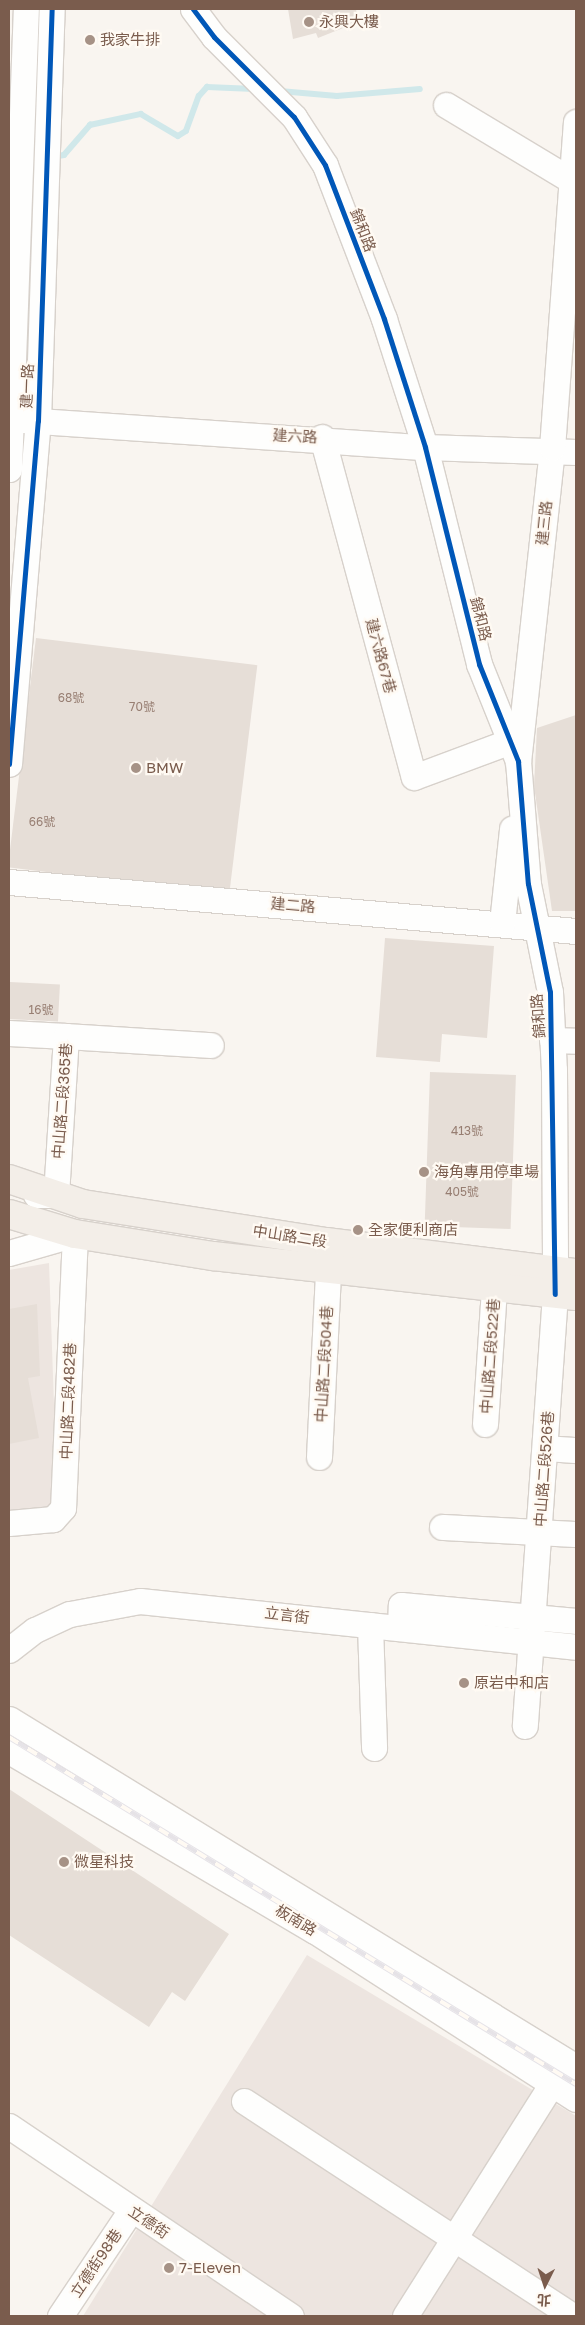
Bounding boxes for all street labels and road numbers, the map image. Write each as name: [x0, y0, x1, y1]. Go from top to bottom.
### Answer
street label: 錦和路: [347, 206, 379, 254]
street label: 建一路: [17, 363, 37, 409]
street label: 建六路: [272, 426, 318, 446]
street label: 建三路: [533, 500, 555, 546]
street label: 錦和路: [467, 595, 495, 643]
street label: 建六路67巷: [362, 616, 400, 696]
street label: 建二路: [270, 894, 316, 916]
street label: 錦和路: [527, 993, 549, 1039]
street label: 中山路二段365巷: [49, 1042, 75, 1160]
street label: 中山路二段: [252, 1221, 328, 1251]
street label: 中山路二段522巷: [477, 1297, 503, 1415]
street label: 中山路二段504巷: [312, 1305, 336, 1423]
street label: 中山路二段482巷: [57, 1342, 79, 1460]
street label: 中山路二段526巷: [531, 1410, 557, 1528]
street label: 立言街: [264, 1603, 310, 1627]
street label: 板南路: [272, 1901, 320, 1939]
street label: 立德街: [125, 2202, 173, 2242]
street label: 立德街98巷: [67, 2226, 125, 2300]

